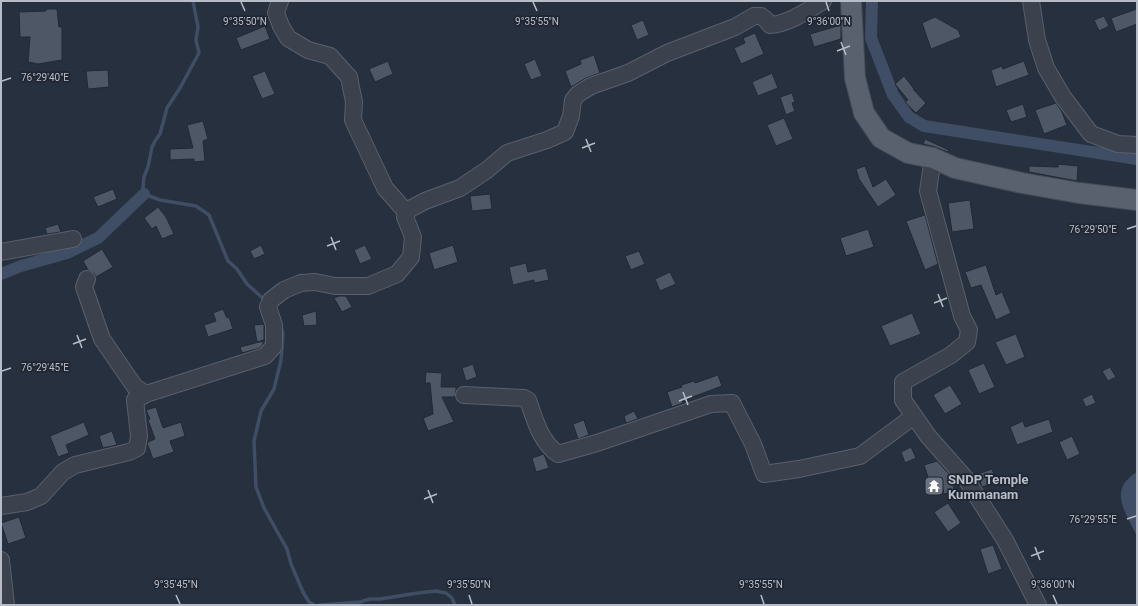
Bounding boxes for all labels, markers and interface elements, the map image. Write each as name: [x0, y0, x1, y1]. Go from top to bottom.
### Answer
text: 9°35'50"N: [223, 16, 267, 27]
text: 9°35'55"N: [515, 16, 559, 27]
text: 9°36'00"N: [807, 16, 851, 27]
text: 76°29'40"E: [21, 72, 69, 83]
text: 76°29'50"E: [1069, 224, 1117, 235]
text: 76°29'45"E: [21, 362, 69, 373]
place label: SNDP Temple Kummanam: [948, 472, 1028, 502]
temple icon: SNDP Temple Kummanam: [923, 475, 945, 497]
text: 76°29'55"E: [1069, 514, 1117, 525]
text: 9°35'45"N: [154, 579, 198, 590]
text: 9°35'50"N: [447, 579, 491, 590]
text: 9°35'55"N: [739, 579, 783, 590]
text: 9°36'00"N: [1031, 579, 1075, 590]

